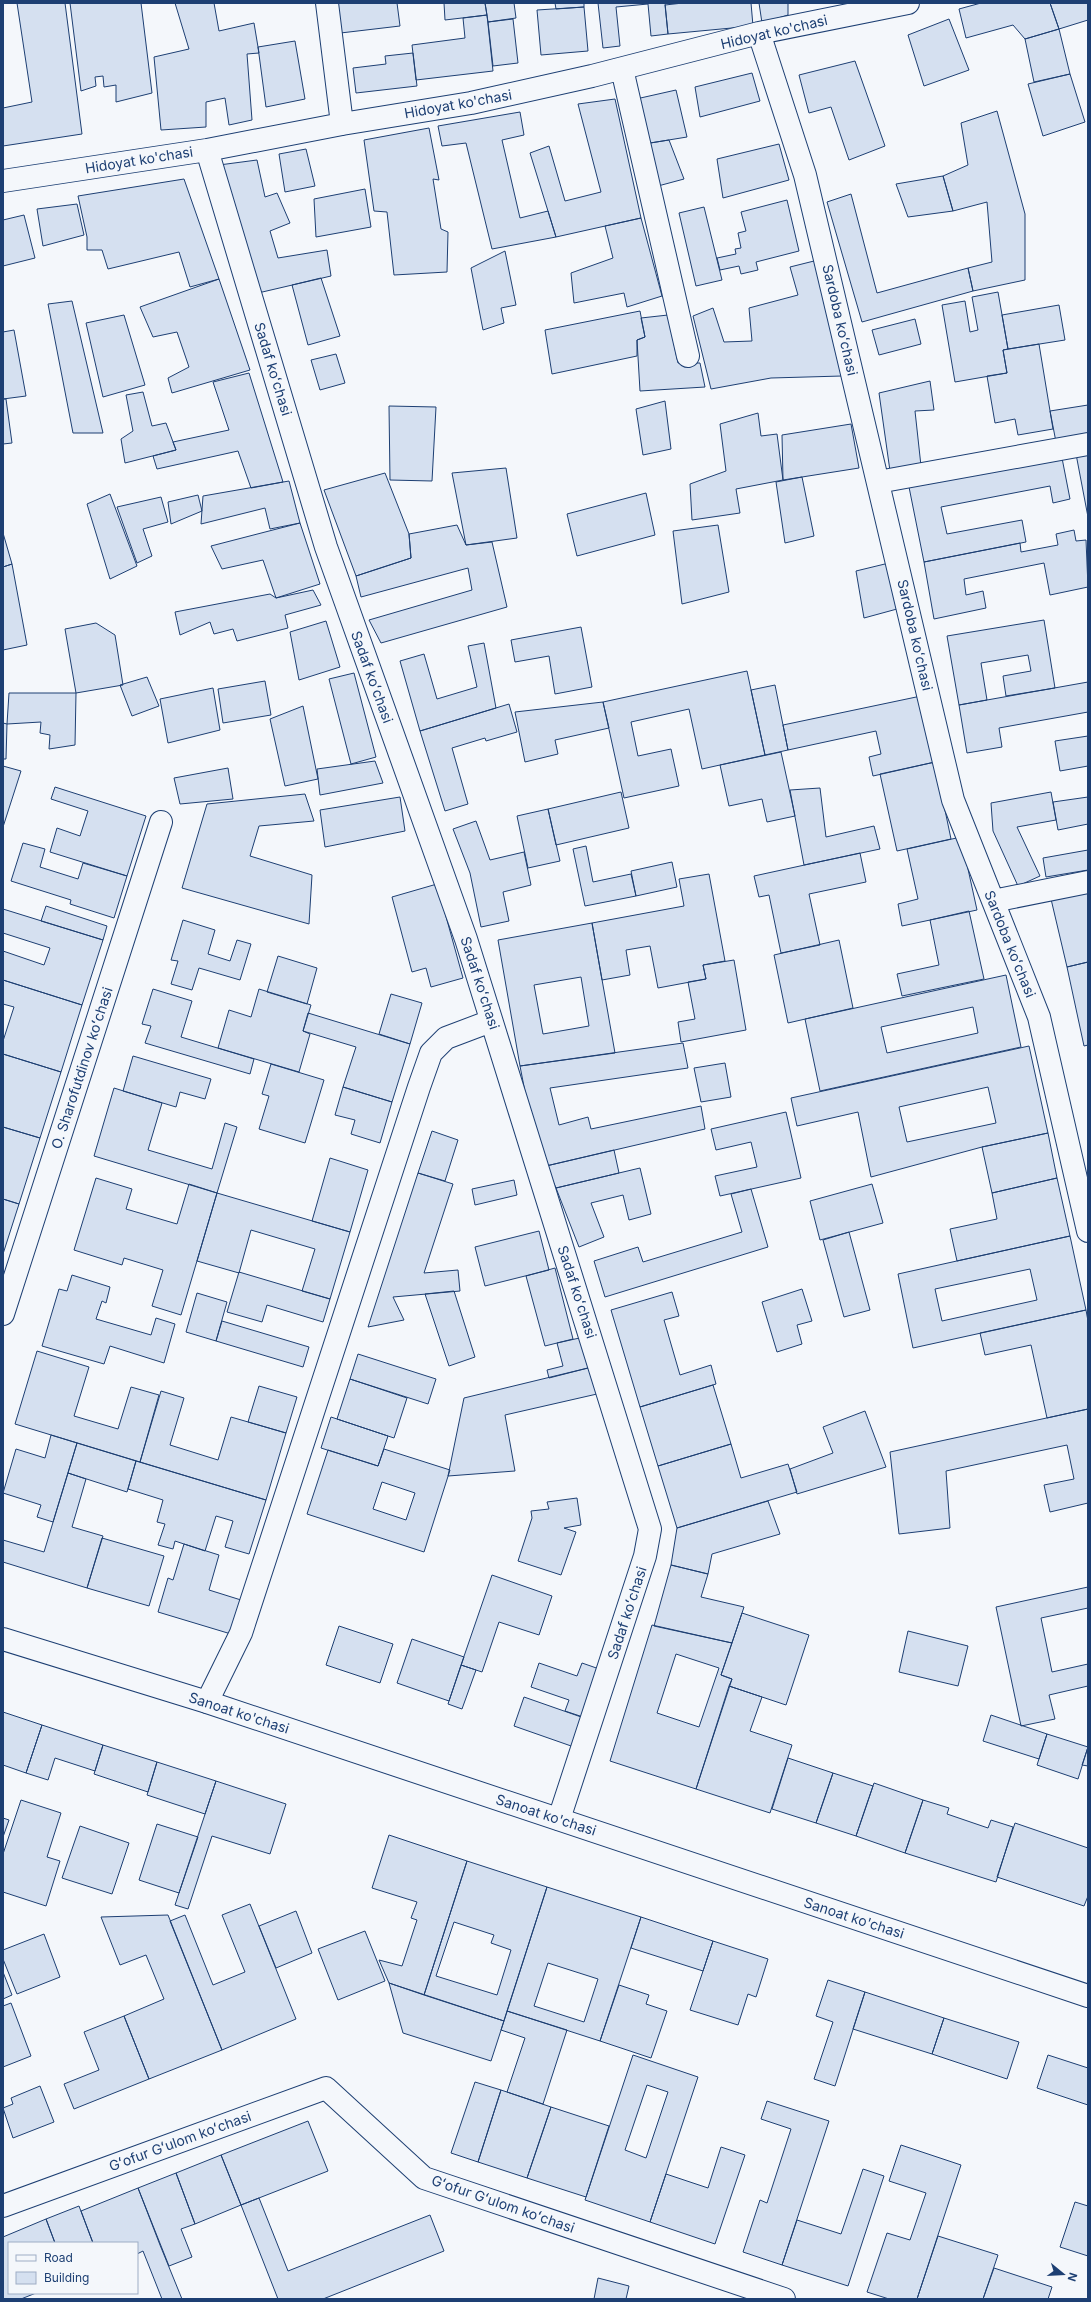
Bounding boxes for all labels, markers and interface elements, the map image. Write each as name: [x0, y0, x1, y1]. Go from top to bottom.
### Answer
street label: Hidoyat ko'chasi: [719, 11, 829, 52]
street label: Hidoyat ko'chasi: [403, 86, 513, 121]
street label: Hidoyat ko'chasi: [84, 143, 194, 176]
street label: Sardoba koʻchasi: [819, 263, 862, 377]
street label: Sadaf koʻchasi: [251, 320, 296, 418]
street label: Sardoba koʻchasi: [894, 578, 937, 692]
street label: Sadaf koʻchasi: [348, 628, 397, 725]
street label: Sardoba koʻchasi: [981, 888, 1040, 1000]
street label: Sadaf koʻchasi: [457, 934, 504, 1032]
street label: O. Sharofutdinov koʻchasi: [47, 985, 116, 1151]
street label: Sadaf koʻchasi: [554, 1243, 601, 1341]
street label: Sadaf koʻchasi: [603, 1564, 650, 1662]
street label: Sanoat ko'chasi: [187, 1688, 291, 1737]
street label: Sanoat ko'chasi: [494, 1790, 598, 1839]
street label: Sanoat ko'chasi: [802, 1893, 906, 1942]
street label: Gʻofur Gʻulom koʻchasi: [106, 2107, 253, 2174]
street label: Gʻofur Gʻulom koʻchasi: [429, 2171, 577, 2236]
legend: [8, 2242, 138, 2294]
text: Road: [44, 2250, 73, 2265]
north arrow: [1043, 2254, 1083, 2294]
text: Building: [44, 2270, 89, 2285]
text: N: [1065, 2271, 1080, 2283]

